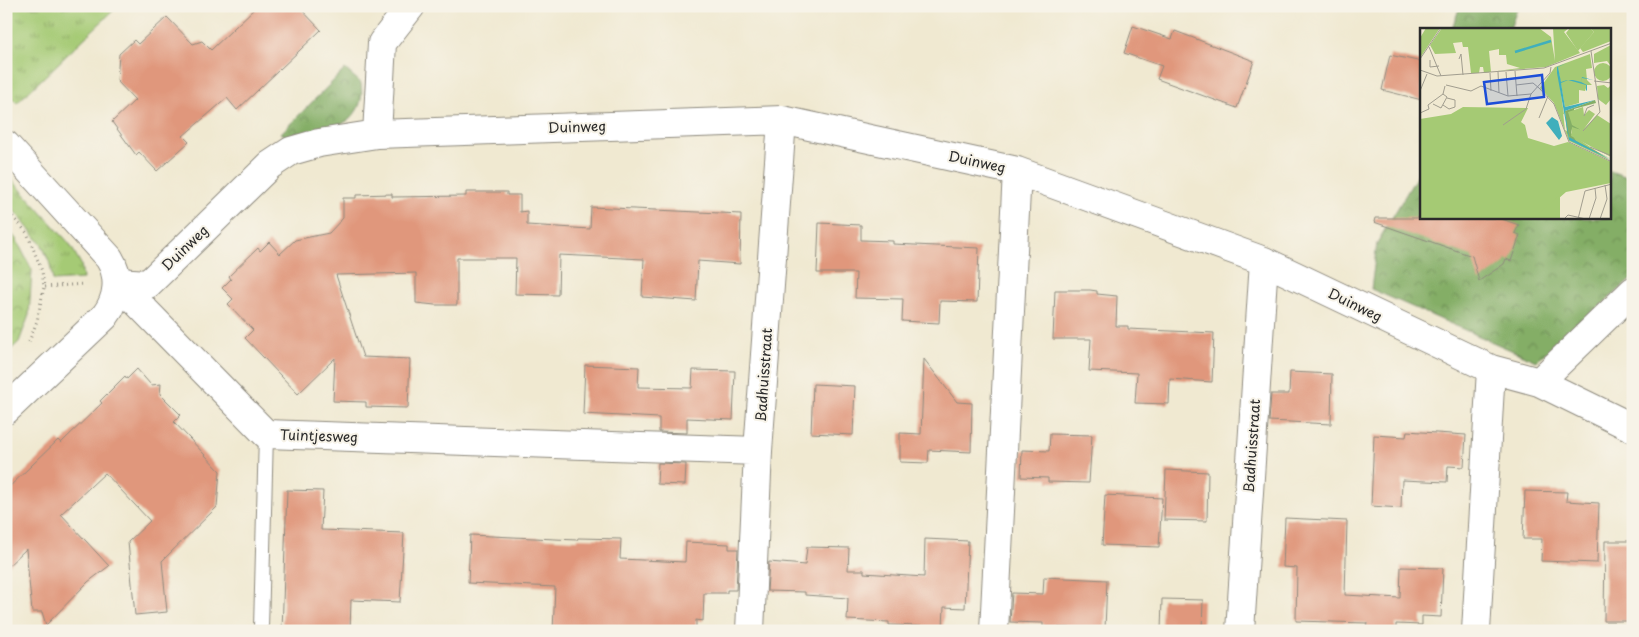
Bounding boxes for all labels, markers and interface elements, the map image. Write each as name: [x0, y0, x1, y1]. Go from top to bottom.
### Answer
inset map: [1420, 28, 1612, 219]
street label: Duinweg: [548, 115, 606, 138]
street label: Duinweg: [946, 145, 1008, 178]
street label: Duinweg: [156, 220, 213, 275]
street label: Duinweg: [1324, 282, 1386, 327]
street label: Badhuisstraat: [750, 327, 777, 423]
street label: Badhuisstraat: [1238, 398, 1265, 494]
street label: Tuintjesweg: [280, 424, 359, 447]

